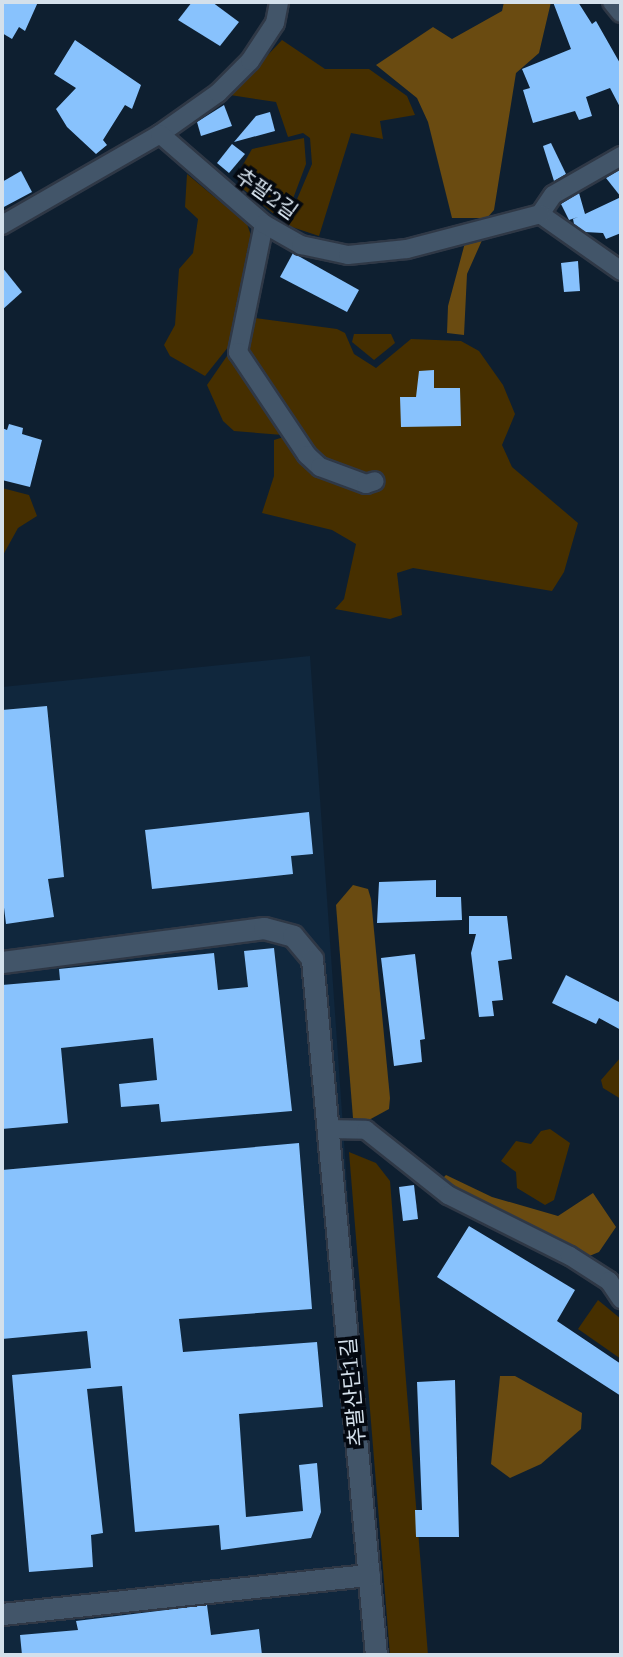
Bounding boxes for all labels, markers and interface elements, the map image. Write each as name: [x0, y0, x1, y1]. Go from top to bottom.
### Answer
street label: 추팔2길: [231, 162, 303, 224]
street label: 추팔산단1길: [335, 1337, 369, 1447]

